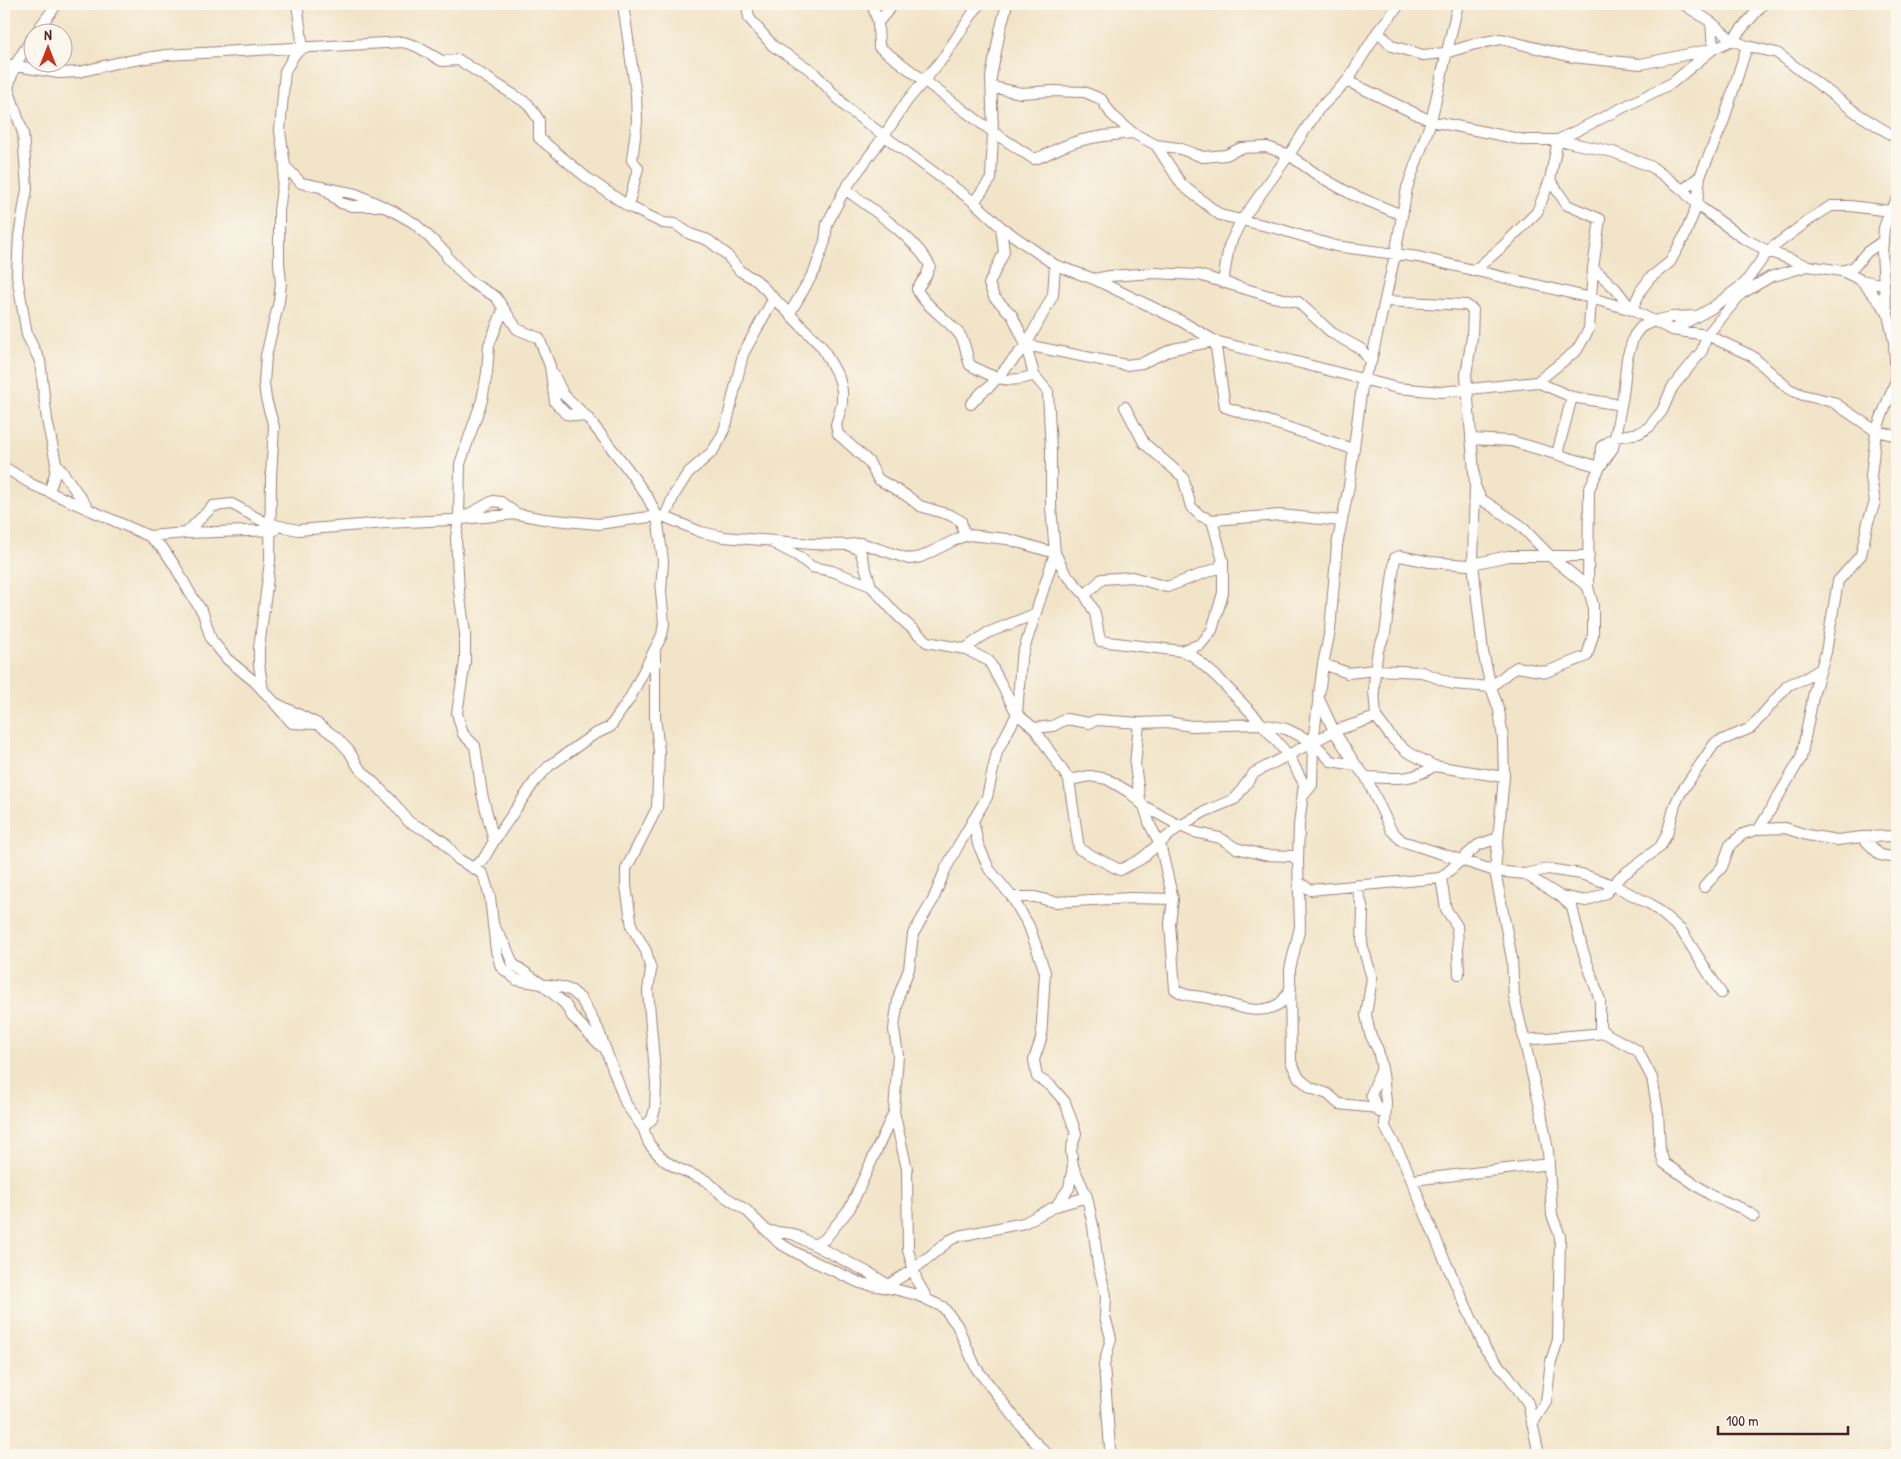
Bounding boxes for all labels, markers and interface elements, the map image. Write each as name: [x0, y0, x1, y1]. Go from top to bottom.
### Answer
north arrow: [22, 22, 72, 72]
text: N: [44, 25, 52, 44]
scale bar: [1718, 1404, 1848, 1436]
text: 100 m: [1726, 1410, 1759, 1431]

